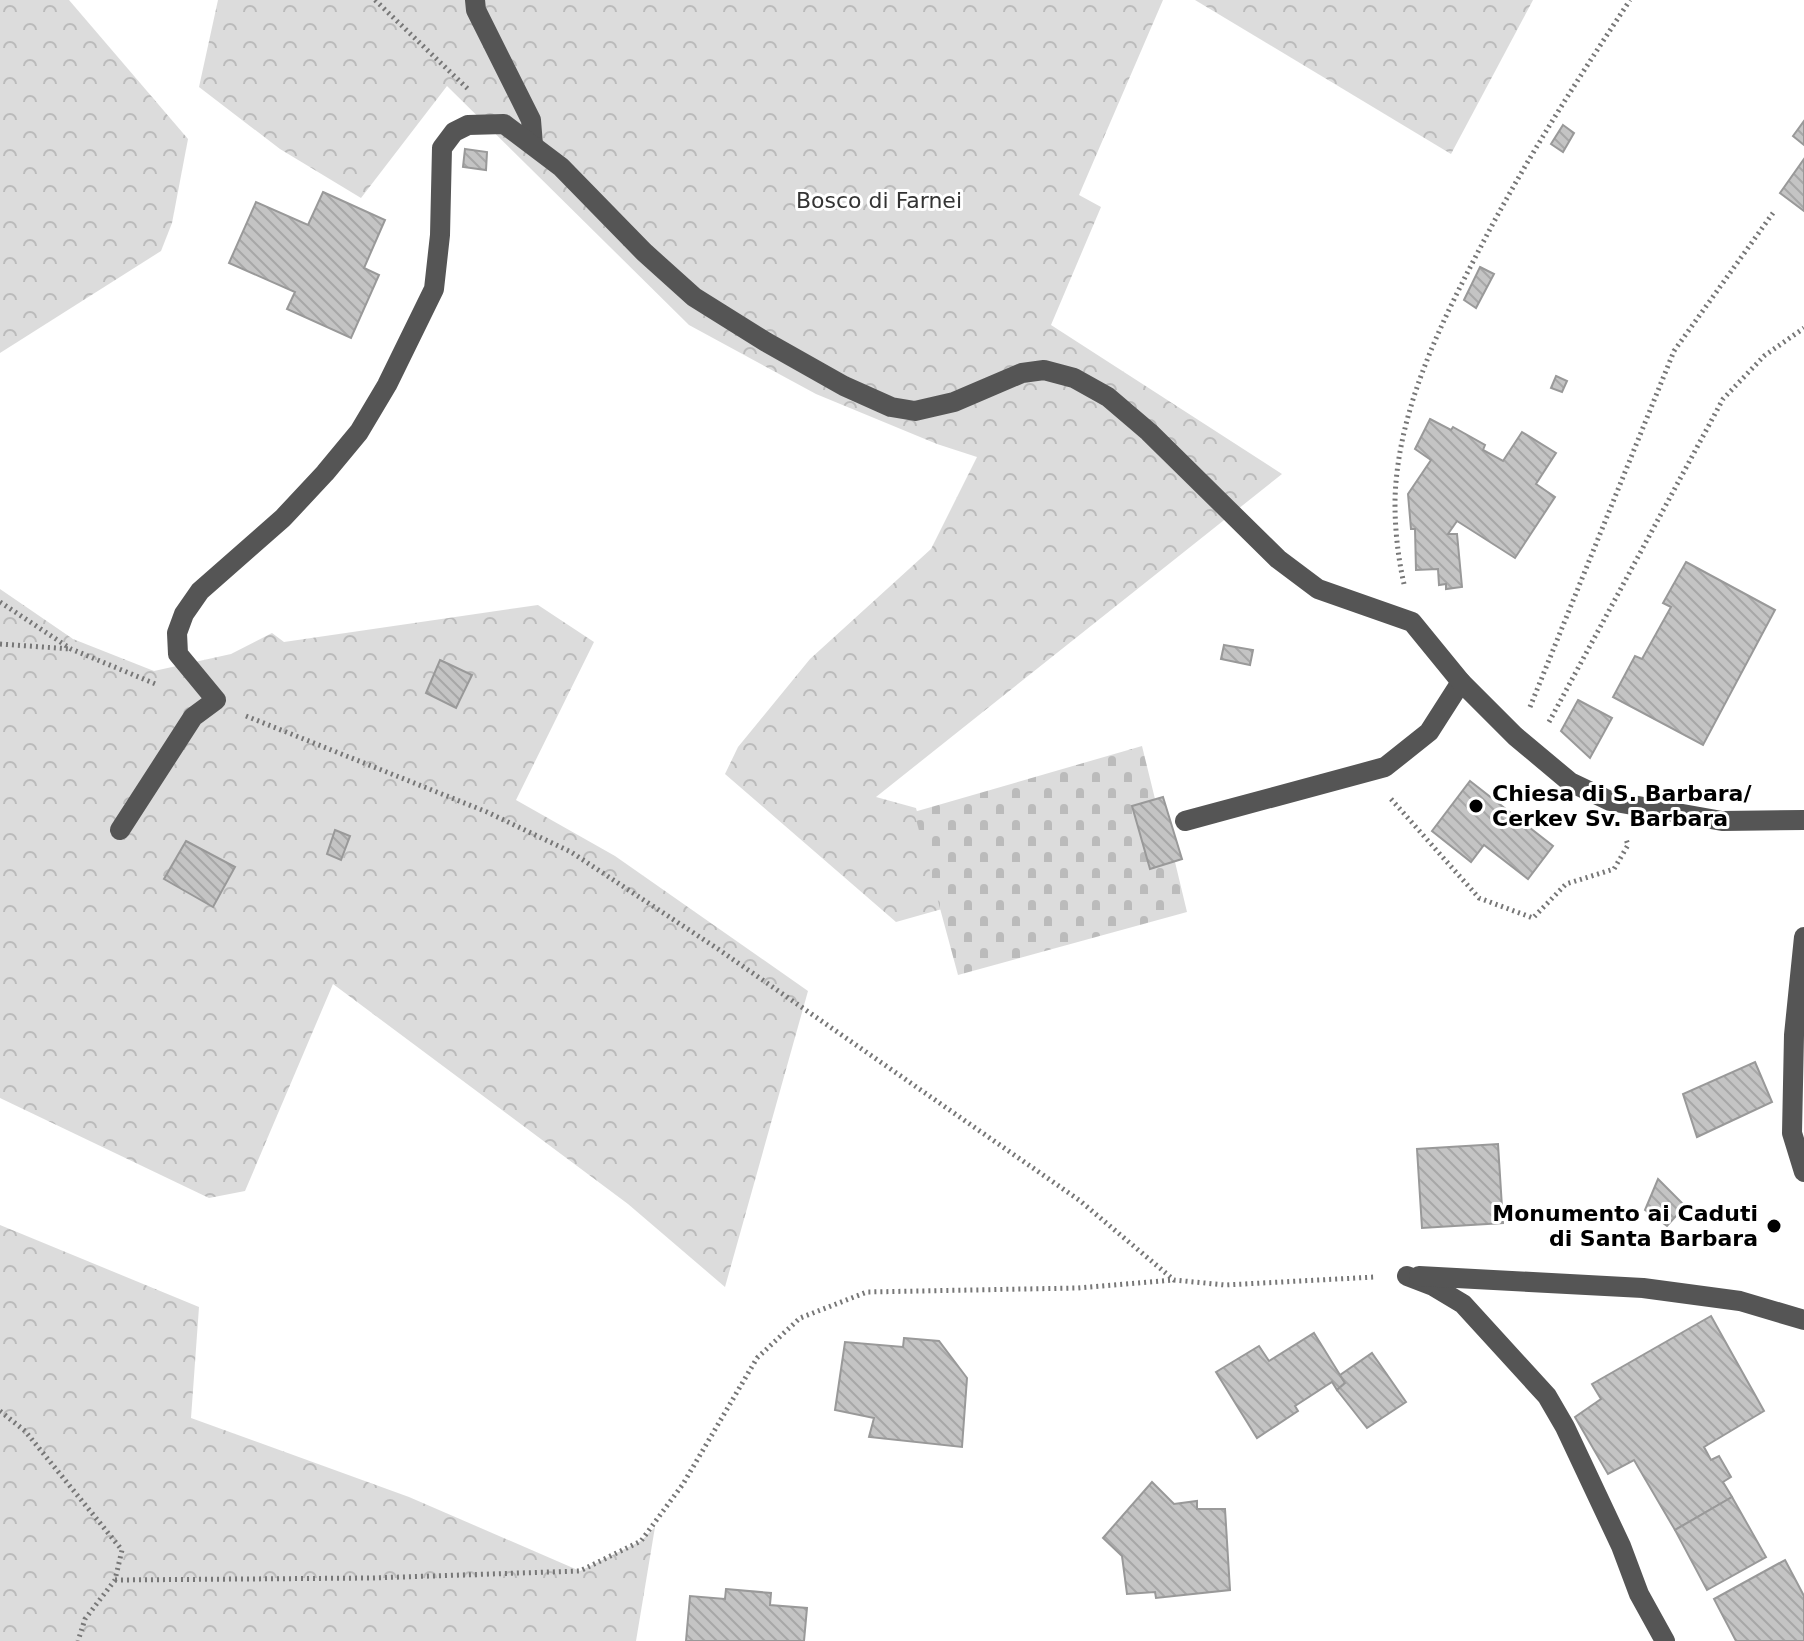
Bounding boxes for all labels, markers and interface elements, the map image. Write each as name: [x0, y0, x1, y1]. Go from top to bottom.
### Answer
park label: Bosco di Farnei: [796, 188, 962, 213]
place label: Chiesa di S. Barbara/ Cerkev Sv. Barbara: [1492, 781, 1752, 831]
marker: Chiesa di S. Barbara/ Cerkev Sv. Barbara: [1467, 797, 1485, 815]
place label: Monumento ai Caduti di Santa Barbara: [1492, 1201, 1758, 1251]
marker: Monumento ai Caduti di Santa Barbara: [1765, 1217, 1783, 1235]

